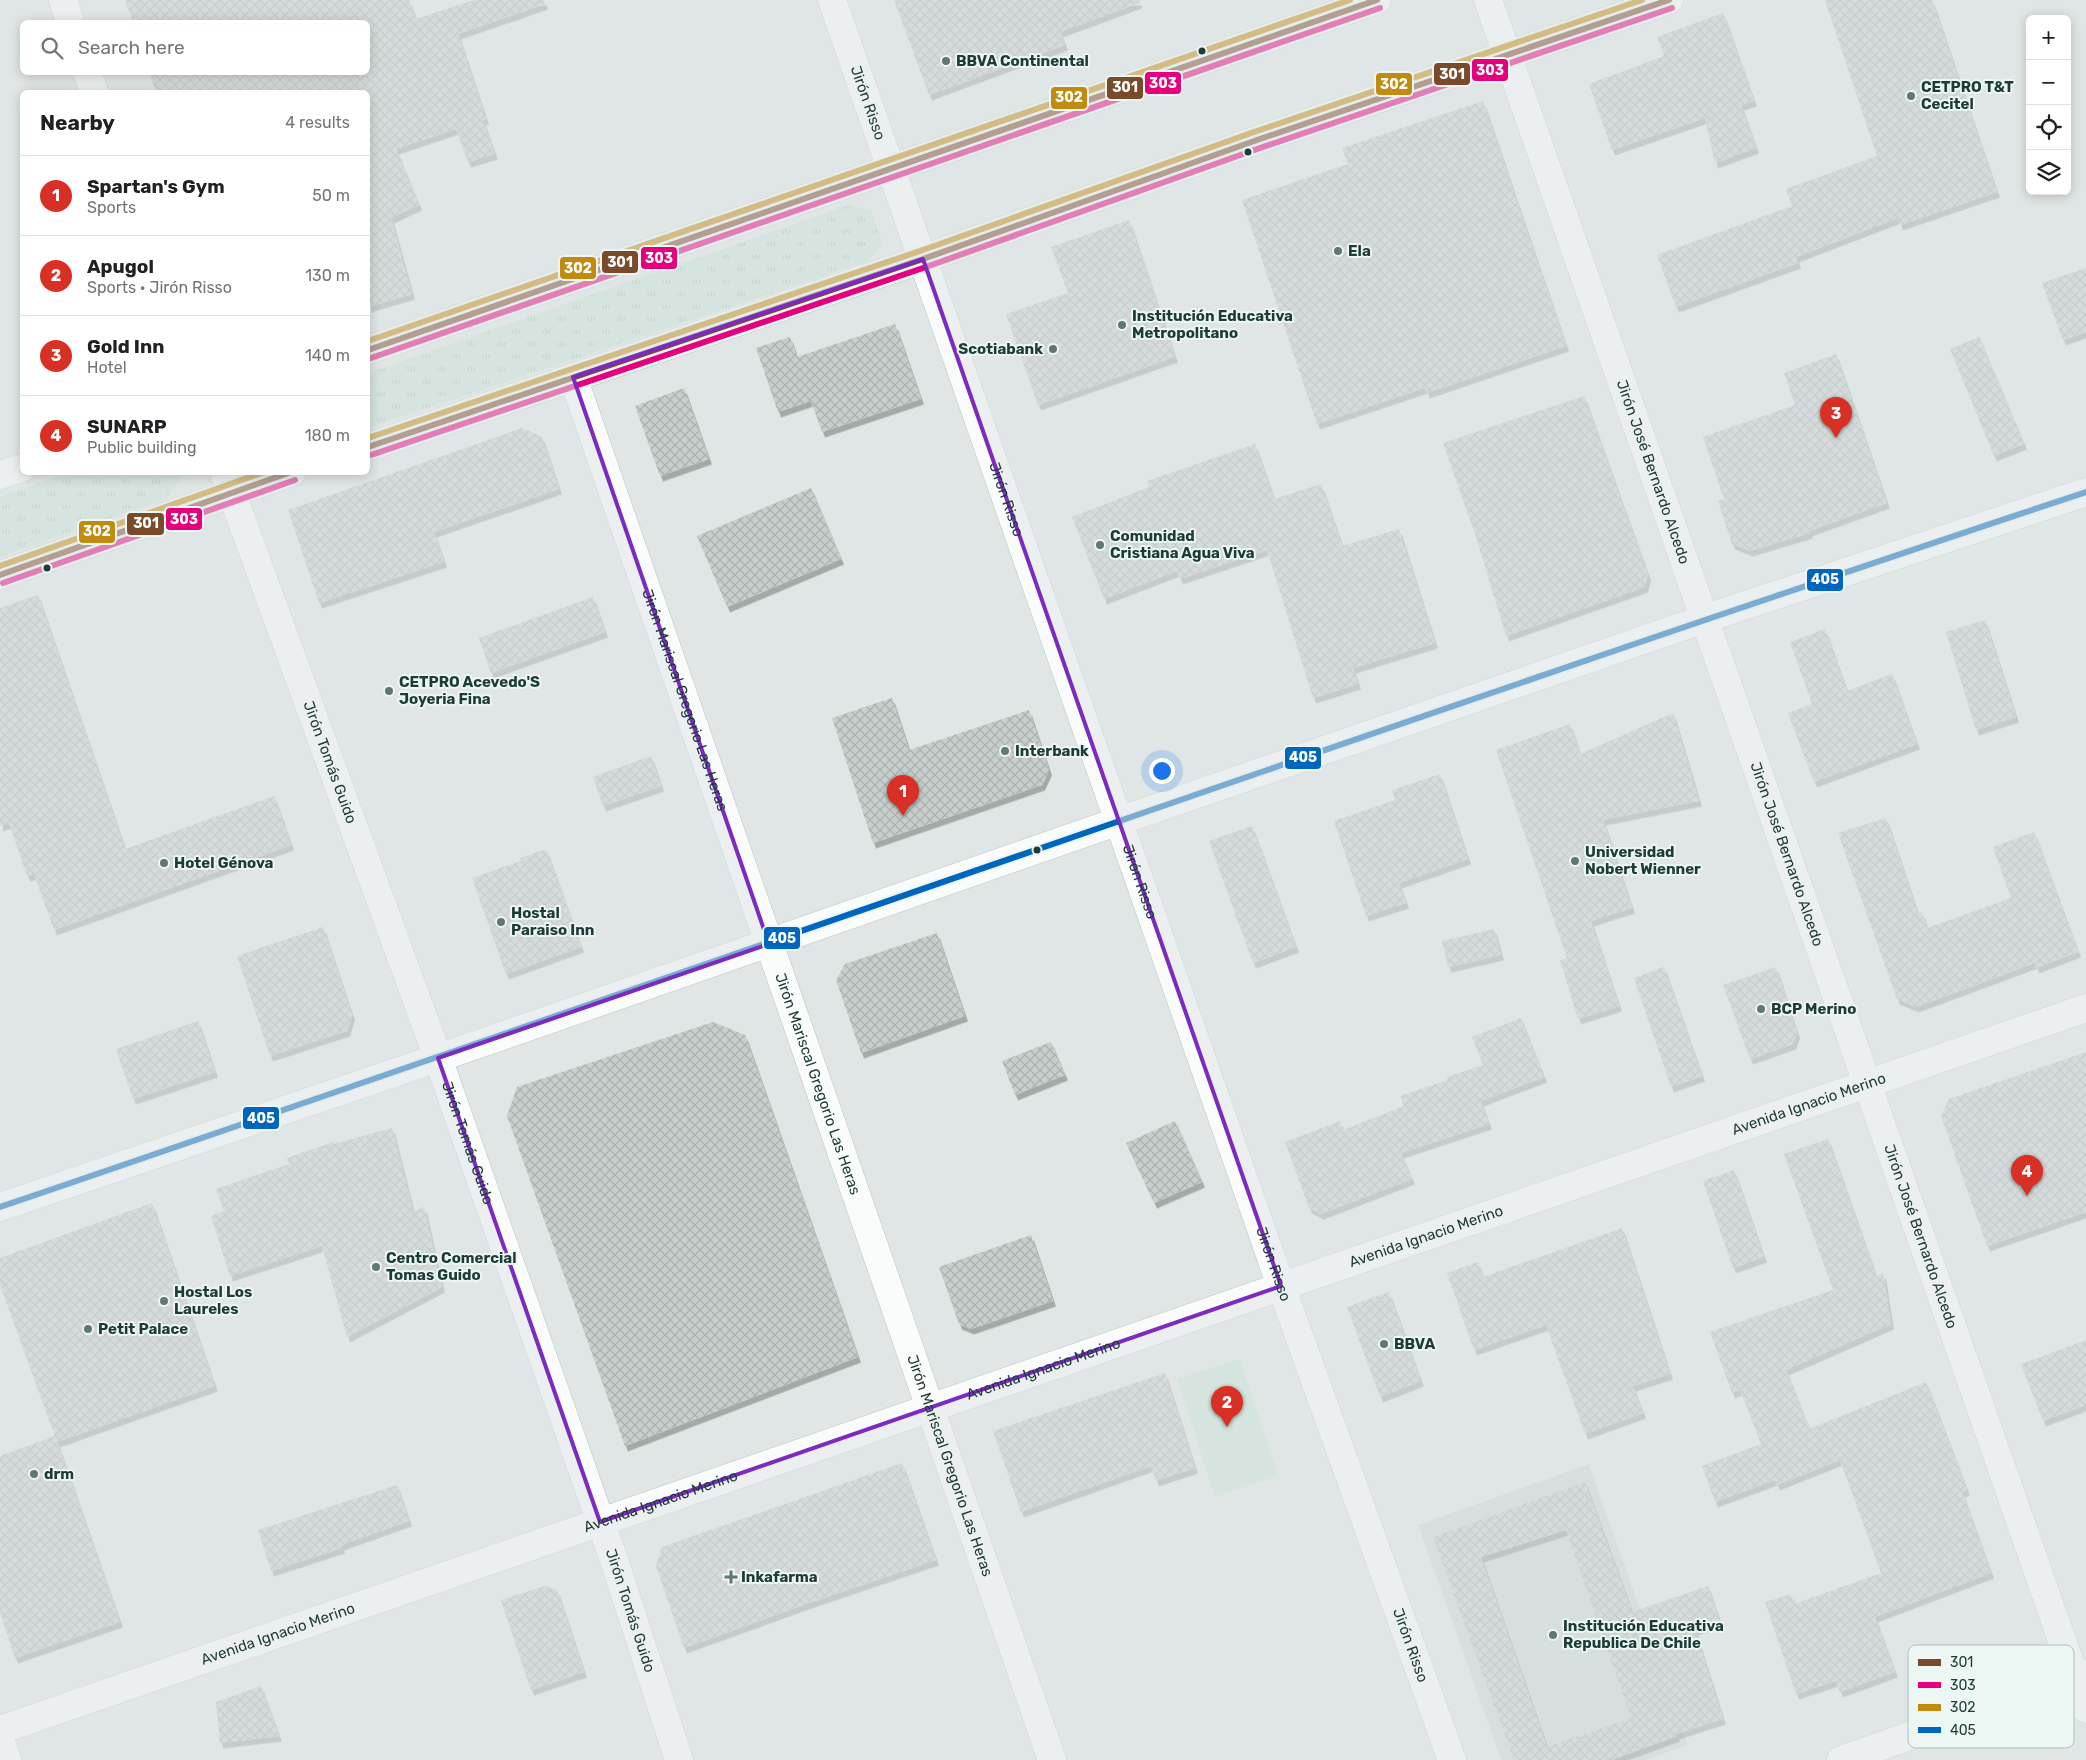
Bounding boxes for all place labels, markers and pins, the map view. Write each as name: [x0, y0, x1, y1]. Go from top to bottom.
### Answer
unlabelled marker: [1197, 46, 1207, 56]
place label: BBVA Continental: [956, 52, 1089, 70]
marker: BBVA Continental: [940, 55, 952, 67]
place label: CETPRO T&T Cecitel: [1921, 78, 2014, 113]
marker: CETPRO T&T Cecitel: [1905, 90, 1917, 102]
unlabelled marker: [1243, 147, 1253, 157]
place label: Ela: [1348, 242, 1371, 260]
marker: Ela: [1332, 245, 1344, 257]
place label: Institución Educativa Metropolitano: [1132, 307, 1293, 342]
marker: Institución Educativa Metropolitano: [1116, 319, 1128, 331]
place label: Scotiabank: [958, 340, 1043, 358]
marker: Scotiabank: [1047, 343, 1059, 355]
pin: 3: [1820, 397, 1852, 438]
place label: Comunidad Cristiana Agua Viva: [1110, 527, 1255, 562]
marker: Comunidad Cristiana Agua Viva: [1094, 539, 1106, 551]
unlabelled marker: [42, 563, 52, 573]
place label: CETPRO Acevedo'S Joyeria Fina: [399, 673, 540, 708]
marker: CETPRO Acevedo'S Joyeria Fina: [383, 685, 395, 697]
place label: Interbank: [1015, 742, 1089, 760]
marker: Interbank: [999, 745, 1011, 757]
pin: 1: [887, 775, 919, 816]
place label: Universidad Nobert Wienner: [1585, 843, 1701, 878]
unlabelled marker: [1032, 845, 1042, 855]
place label: Hotel Génova: [174, 854, 274, 872]
marker: Universidad Nobert Wienner: [1569, 855, 1581, 867]
marker: Hotel Génova: [158, 857, 170, 869]
place label: Hostal Paraiso Inn: [511, 904, 594, 939]
marker: Hostal Paraiso Inn: [495, 916, 507, 928]
place label: BCP Merino: [1771, 1000, 1856, 1018]
marker: BCP Merino: [1755, 1003, 1767, 1015]
pin: 4: [2011, 1155, 2043, 1196]
place label: Centro Comercial Tomas Guido: [386, 1249, 516, 1284]
marker: Centro Comercial Tomas Guido: [370, 1261, 382, 1273]
place label: Hostal Los Laureles: [174, 1283, 252, 1318]
marker: Hostal Los Laureles: [158, 1295, 170, 1307]
place label: Petit Palace: [98, 1320, 188, 1338]
marker: Petit Palace: [82, 1323, 94, 1335]
place label: BBVA: [1394, 1335, 1435, 1353]
marker: BBVA: [1378, 1338, 1390, 1350]
pin: 2: [1211, 1386, 1243, 1427]
place label: drm: [44, 1465, 74, 1483]
marker: drm: [28, 1468, 40, 1480]
place label: Inkafarma: [741, 1568, 818, 1586]
marker: Inkafarma: [725, 1571, 737, 1583]
place label: Institución Educativa Republica De Chile: [1563, 1617, 1724, 1652]
marker: Institución Educativa Republica De Chile: [1547, 1629, 1559, 1641]

